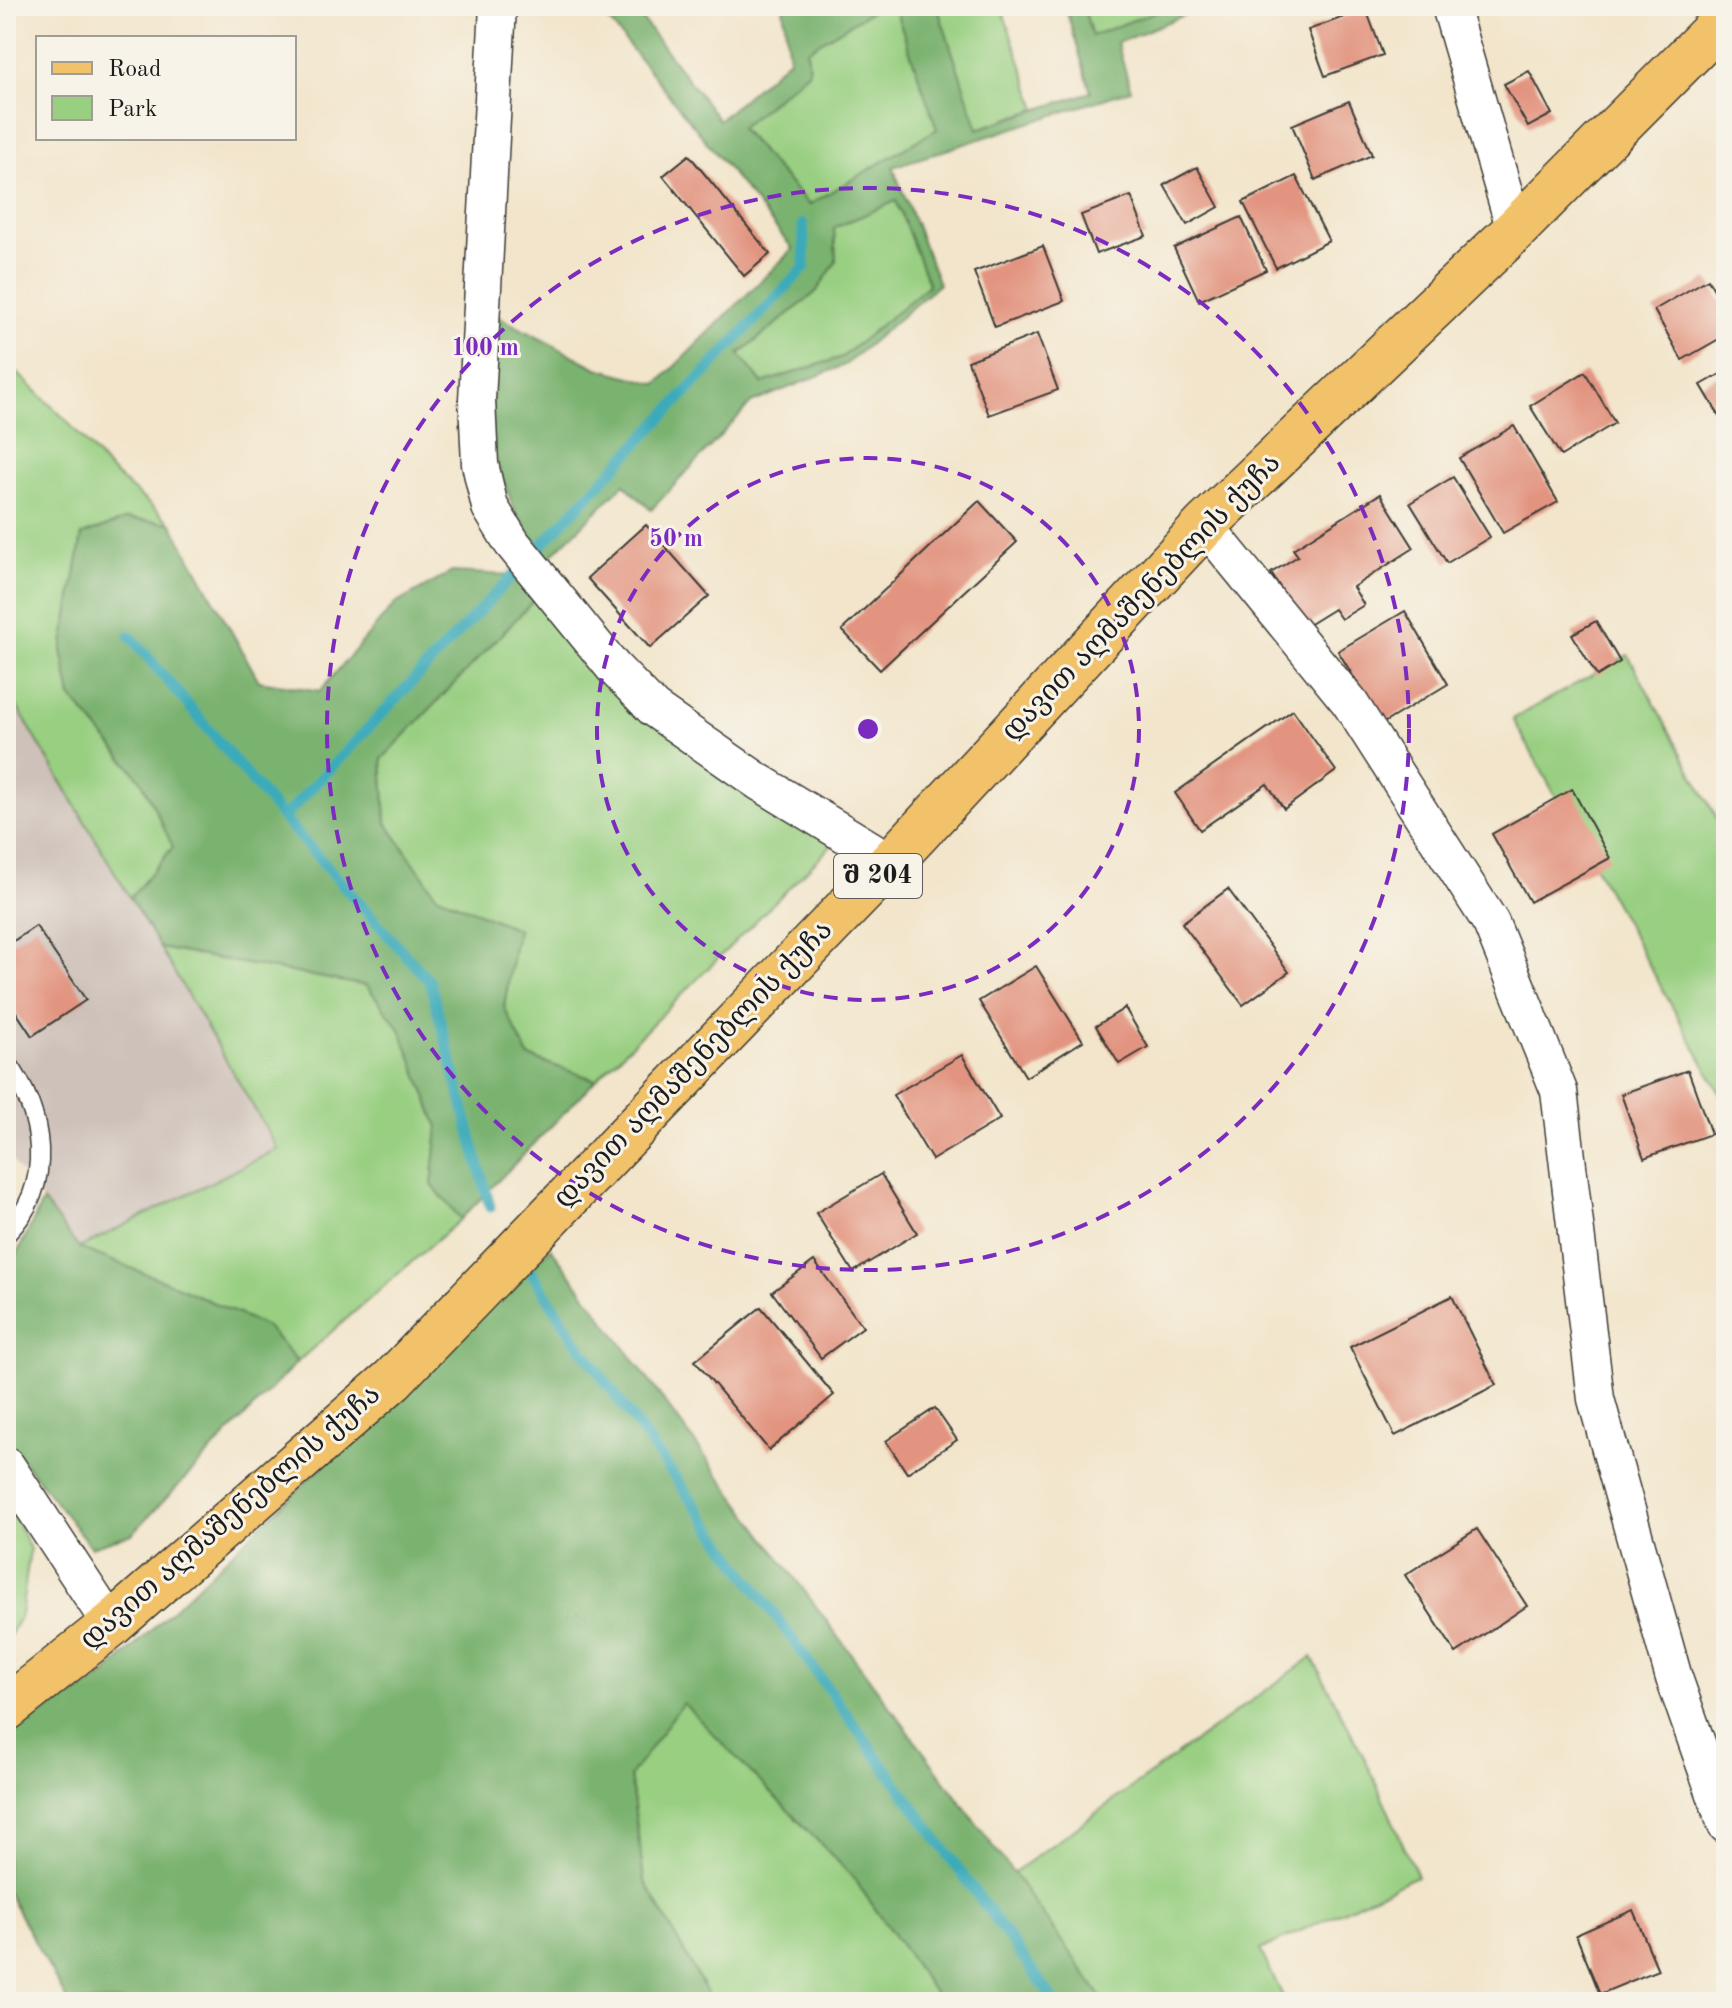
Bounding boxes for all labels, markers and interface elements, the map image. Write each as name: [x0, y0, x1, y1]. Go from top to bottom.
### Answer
legend: [36, 36, 296, 140]
text: Road: [108, 58, 161, 82]
text: Park: [108, 98, 157, 122]
text: 100 m: [451, 337, 519, 361]
street label: დავით აღმაშენებლის ქუჩა: [997, 449, 1286, 747]
text: 50 m: [649, 527, 703, 552]
centre of rings: [854, 715, 882, 743]
road number: შ 204: [834, 854, 922, 898]
street label: დავით აღმაშენებლის ქუჩა: [549, 916, 838, 1214]
street label: დავით აღმაშენებლის ქუჩა: [75, 1380, 386, 1655]

